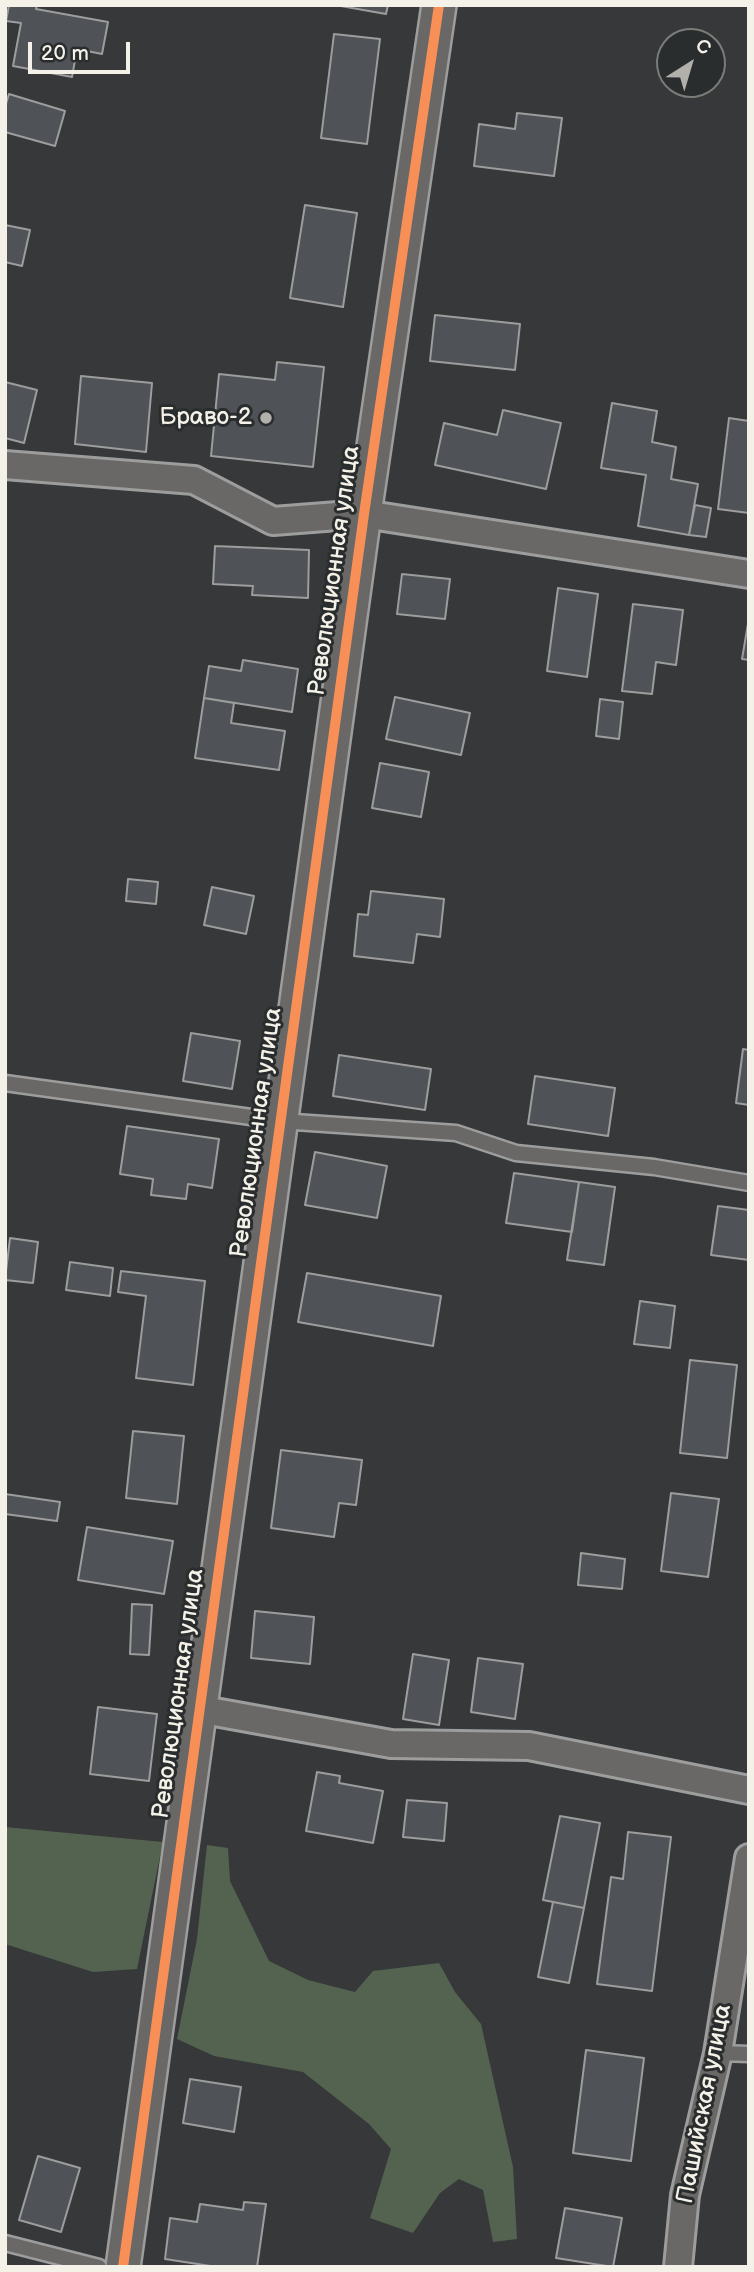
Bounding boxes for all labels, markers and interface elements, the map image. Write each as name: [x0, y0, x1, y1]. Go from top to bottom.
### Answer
scale bar: [32, 28, 133, 72]
north arrow: [656, 28, 726, 98]
text: С: [691, 34, 715, 61]
text: 20 m: [41, 41, 89, 66]
place label: Браво-2: [160, 404, 252, 432]
marker: Браво-2: [258, 410, 274, 426]
street label: Революционная улица: [303, 444, 367, 698]
street label: Революционная улица: [225, 1006, 289, 1260]
street label: Революционная улица: [147, 1567, 211, 1821]
street label: Пашийская улица: [672, 2002, 738, 2206]

